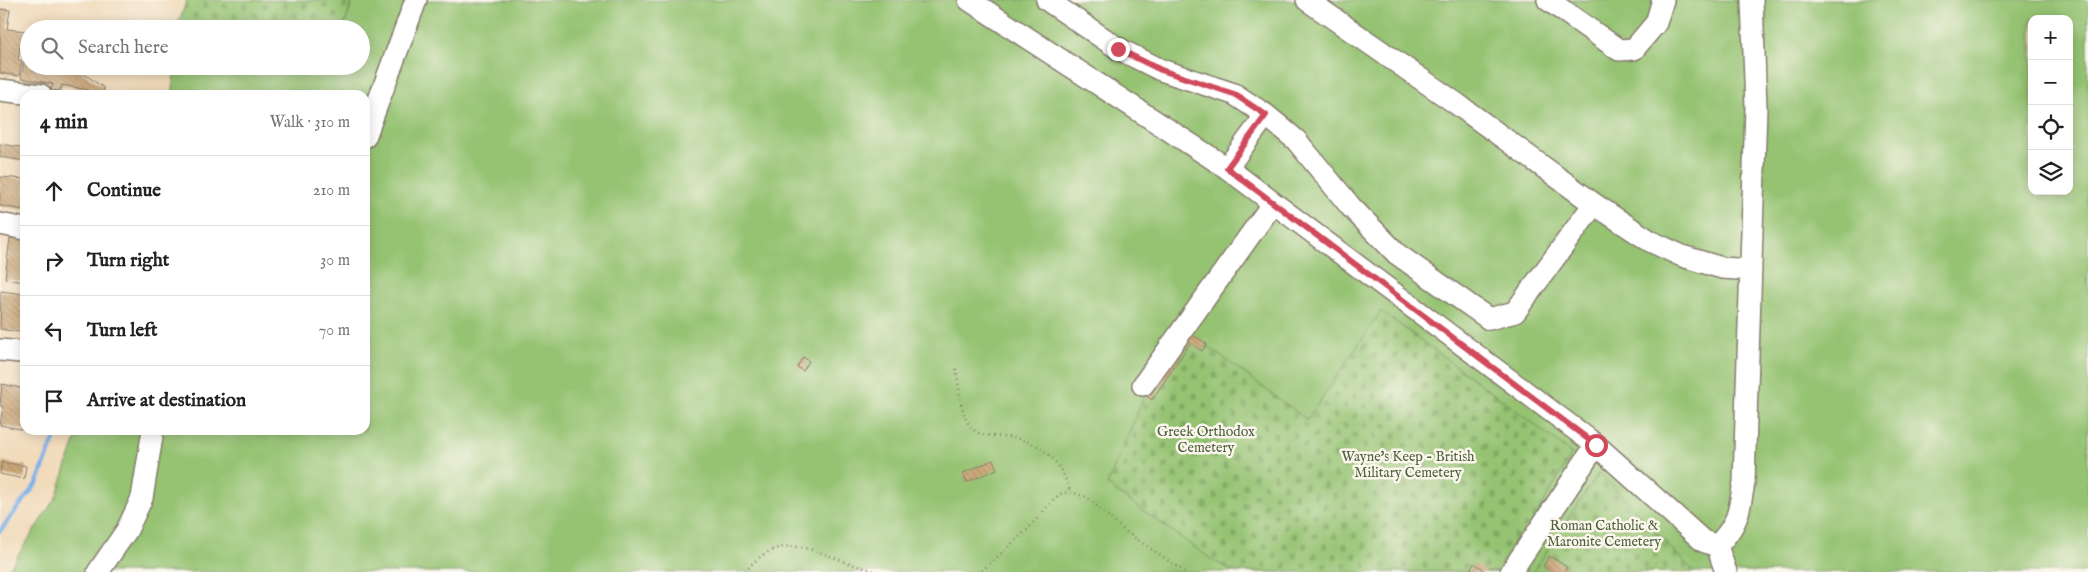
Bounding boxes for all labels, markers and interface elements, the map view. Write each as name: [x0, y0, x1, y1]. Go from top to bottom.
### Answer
map controls: [2028, 15, 2073, 195]
button: +: [2028, 15, 2073, 60]
search box: [20, 20, 370, 75]
icon: search: [38, 34, 66, 62]
text: Search here: [78, 36, 169, 60]
route end: [1107, 38, 1130, 61]
button: −: [2028, 60, 2073, 105]
button: locate: [2028, 105, 2073, 150]
text: 4 min: [40, 109, 88, 136]
text: Walk · 310 m: [270, 113, 350, 133]
button: layers: [2028, 150, 2073, 195]
icon: ahead: [40, 177, 68, 205]
text: Continue: [87, 179, 161, 203]
text: 210 m: [313, 181, 350, 201]
icon: right: [40, 247, 68, 275]
text: Turn right: [87, 249, 169, 273]
text: 30 m: [320, 251, 350, 271]
icon: left: [40, 317, 68, 345]
text: Turn left: [87, 319, 158, 343]
text: 70 m: [319, 321, 350, 341]
icon: arrive: [40, 387, 68, 415]
text: Arrive at destination: [87, 389, 246, 413]
park label: Greek Orthodox Cemetery: [1157, 423, 1255, 457]
route start: [1585, 434, 1608, 457]
park label: Wayne's Keep - British Military Cemetery: [1341, 448, 1475, 482]
park label: Roman Catholic & Maronite Cemetery: [1547, 517, 1661, 551]

